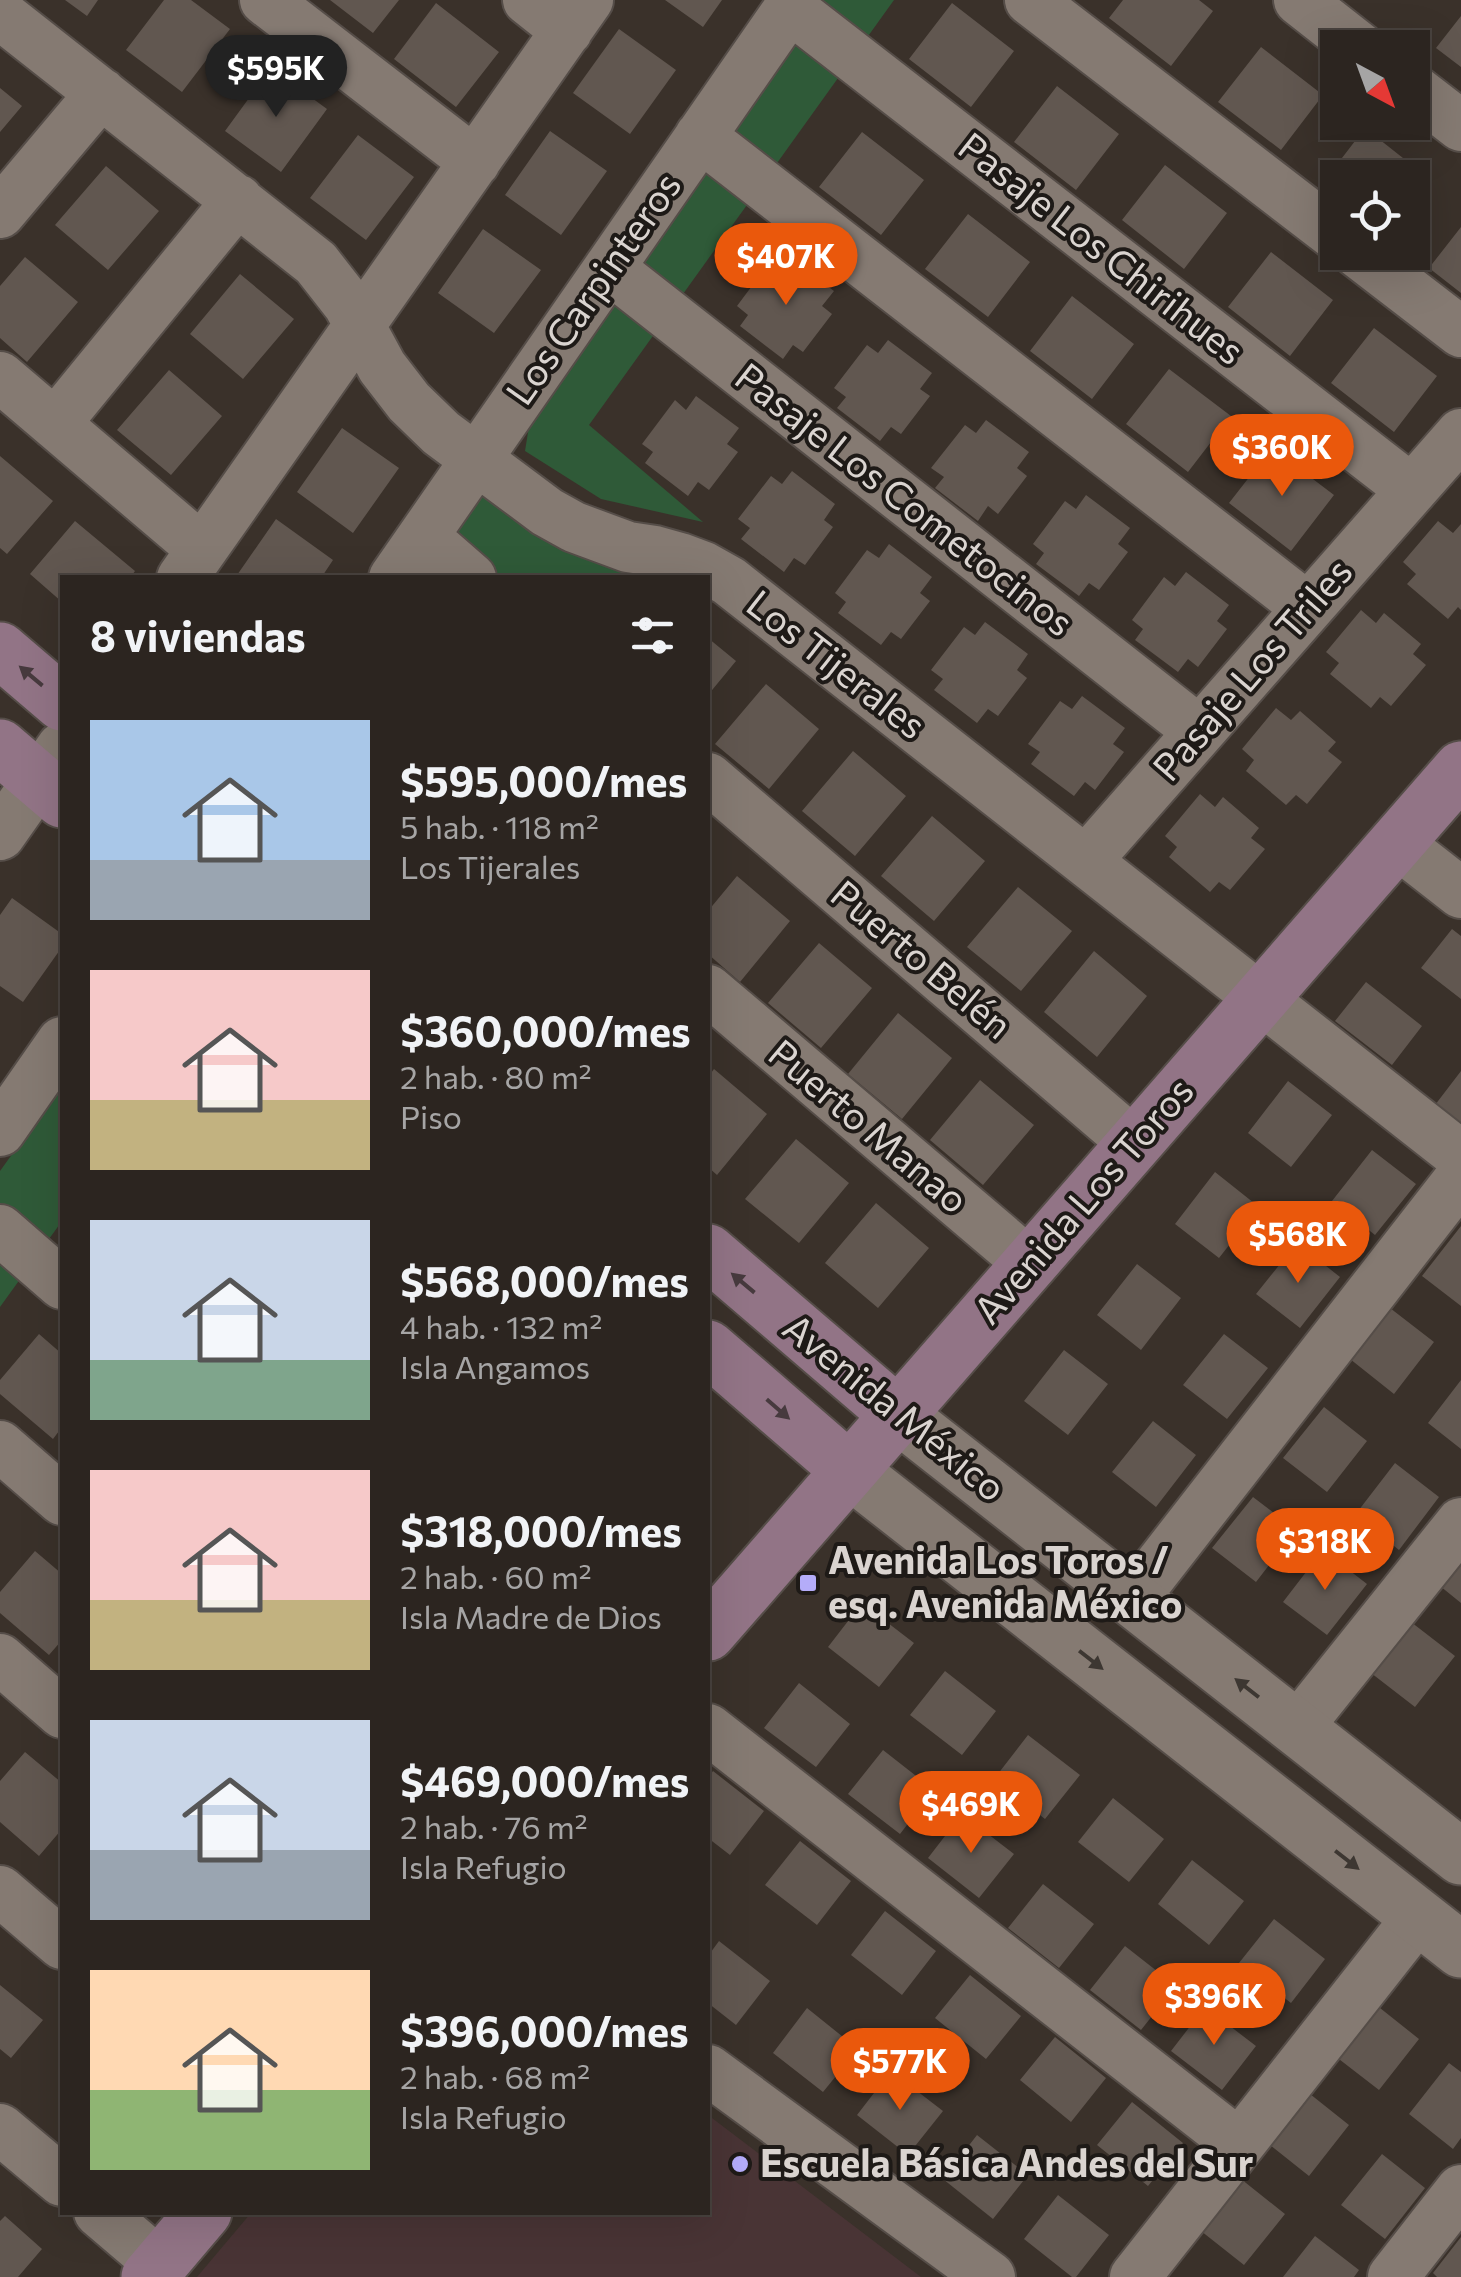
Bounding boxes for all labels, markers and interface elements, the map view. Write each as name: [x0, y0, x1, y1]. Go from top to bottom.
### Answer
north arrow: [1320, 30, 1430, 140]
map controls: [1320, 30, 1430, 270]
pin: $595K: [206, 35, 346, 120]
text: $595K: [227, 47, 325, 87]
street label: Pasaje Los Chirihues: [950, 121, 1255, 373]
button: locate: [1320, 160, 1430, 270]
street label: Los Carpinteros: [494, 162, 690, 413]
pin: $407K: [716, 223, 856, 308]
text: $407K: [737, 235, 835, 275]
street label: Pasaje Los Cometocinos: [727, 351, 1084, 645]
pin: $360K: [1212, 414, 1352, 499]
text: $360K: [1232, 426, 1332, 466]
street label: Pasaje Los Triles: [1142, 547, 1361, 789]
street label: Los Tijerales: [739, 579, 936, 747]
icon: filters: [625, 608, 680, 663]
text: 8 viviendas: [90, 609, 306, 661]
one-way arrow: [19, 666, 44, 688]
text: $595,000/mes: [400, 754, 687, 806]
icon: home: [170, 760, 290, 880]
text: 5 hab. · 118 m²: [400, 806, 599, 846]
text: Los Tijerales: [400, 846, 580, 886]
street label: Puerto Belén: [823, 869, 1023, 1047]
text: $360,000/mes: [400, 1004, 691, 1056]
icon: home: [170, 1010, 290, 1130]
street label: Puerto Manao: [760, 1028, 979, 1222]
text: 2 hab. · 80 m²: [400, 1056, 592, 1096]
street label: Avenida Los Toros: [962, 1067, 1202, 1332]
text: Piso: [400, 1096, 462, 1136]
pin: $568K: [1228, 1201, 1368, 1286]
text: $568K: [1249, 1213, 1347, 1253]
text: $568,000/mes: [400, 1254, 689, 1306]
icon: home: [170, 1260, 290, 1380]
one-way arrow: [731, 1272, 756, 1294]
street label: Avenida México: [775, 1302, 1016, 1510]
text: 4 hab. · 132 m²: [400, 1306, 602, 1346]
text: Isla Angamos: [400, 1346, 590, 1386]
one-way arrow: [766, 1398, 791, 1419]
text: $318,000/mes: [400, 1504, 682, 1556]
pin: $318K: [1255, 1508, 1395, 1593]
icon: home: [170, 1510, 290, 1630]
text: $318K: [1278, 1520, 1372, 1560]
place label: Avenida Los Toros / esq. Avenida México: [828, 1535, 1182, 1626]
text: 2 hab. · 60 m²: [400, 1556, 592, 1596]
marker: Avenida Los Toros / esq. Avenida México: [797, 1572, 819, 1594]
text: Isla Madre de Dios: [400, 1596, 662, 1636]
one-way arrow: [1078, 1649, 1104, 1669]
one-way arrow: [1234, 1678, 1260, 1699]
text: $469,000/mes: [400, 1754, 689, 1806]
icon: home: [170, 1760, 290, 1880]
pin: $469K: [901, 1771, 1041, 1856]
text: $469K: [921, 1783, 1021, 1823]
text: 2 hab. · 76 m²: [400, 1806, 588, 1846]
text: Isla Refugio: [400, 1846, 567, 1886]
one-way arrow: [1333, 1850, 1359, 1871]
pin: $396K: [1144, 1963, 1284, 2048]
text: $396K: [1165, 1975, 1263, 2015]
text: $396,000/mes: [400, 2004, 689, 2056]
icon: home: [170, 2010, 290, 2130]
pin: $577K: [830, 2028, 970, 2113]
text: $577K: [853, 2040, 947, 2080]
text: 2 hab. · 68 m²: [400, 2056, 590, 2096]
text: Isla Refugio: [400, 2096, 567, 2136]
place label: Escuela Básica Andes del Sur: [760, 2138, 1254, 2185]
marker: Escuela Básica Andes del Sur: [729, 2153, 751, 2175]

